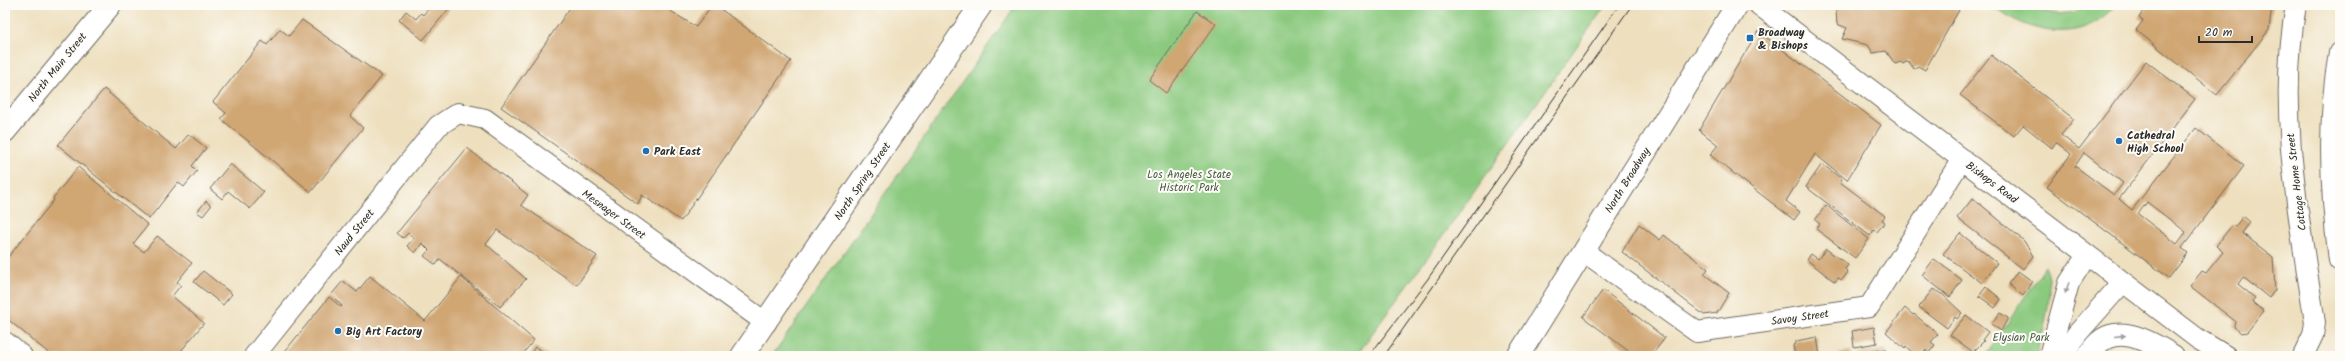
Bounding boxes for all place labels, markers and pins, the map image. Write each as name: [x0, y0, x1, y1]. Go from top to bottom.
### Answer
place label: Broadway & Bishops: [1758, 24, 1809, 55]
marker: Broadway & Bishops: [1745, 33, 1755, 43]
place label: Cathedral High School: [2127, 127, 2183, 158]
marker: Cathedral High School: [2114, 136, 2124, 146]
place label: Park East: [654, 143, 702, 161]
marker: Park East: [641, 146, 651, 156]
place label: Big Art Factory: [346, 323, 422, 341]
marker: Big Art Factory: [333, 326, 343, 336]

